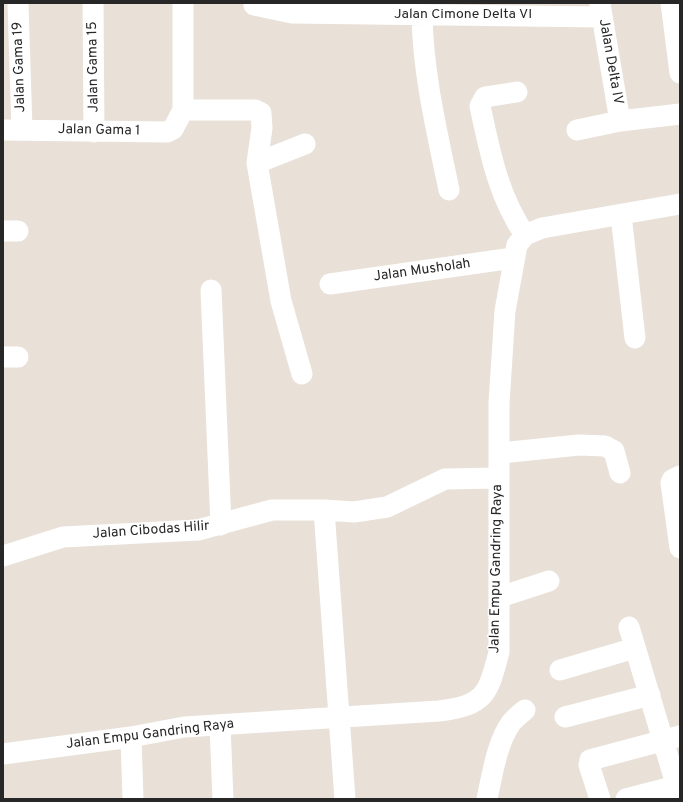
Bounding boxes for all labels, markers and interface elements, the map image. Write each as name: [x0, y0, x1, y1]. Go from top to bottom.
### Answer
street label: Jalan Cimone Delta VI: [394, 7, 532, 23]
street label: Jalan Delta IV: [594, 18, 626, 106]
street label: Jalan Gama 19: [10, 21, 30, 113]
street label: Jalan Gama 15: [85, 21, 103, 113]
street label: Jalan Gama 1: [58, 122, 140, 140]
street label: Jalan Musholah: [372, 256, 472, 286]
street label: Jalan Empu Gandring Raya: [487, 484, 507, 654]
street label: Jalan Cibodas Hilir: [92, 519, 210, 543]
street label: Jalan Empu Gandring Raya: [65, 716, 235, 754]

